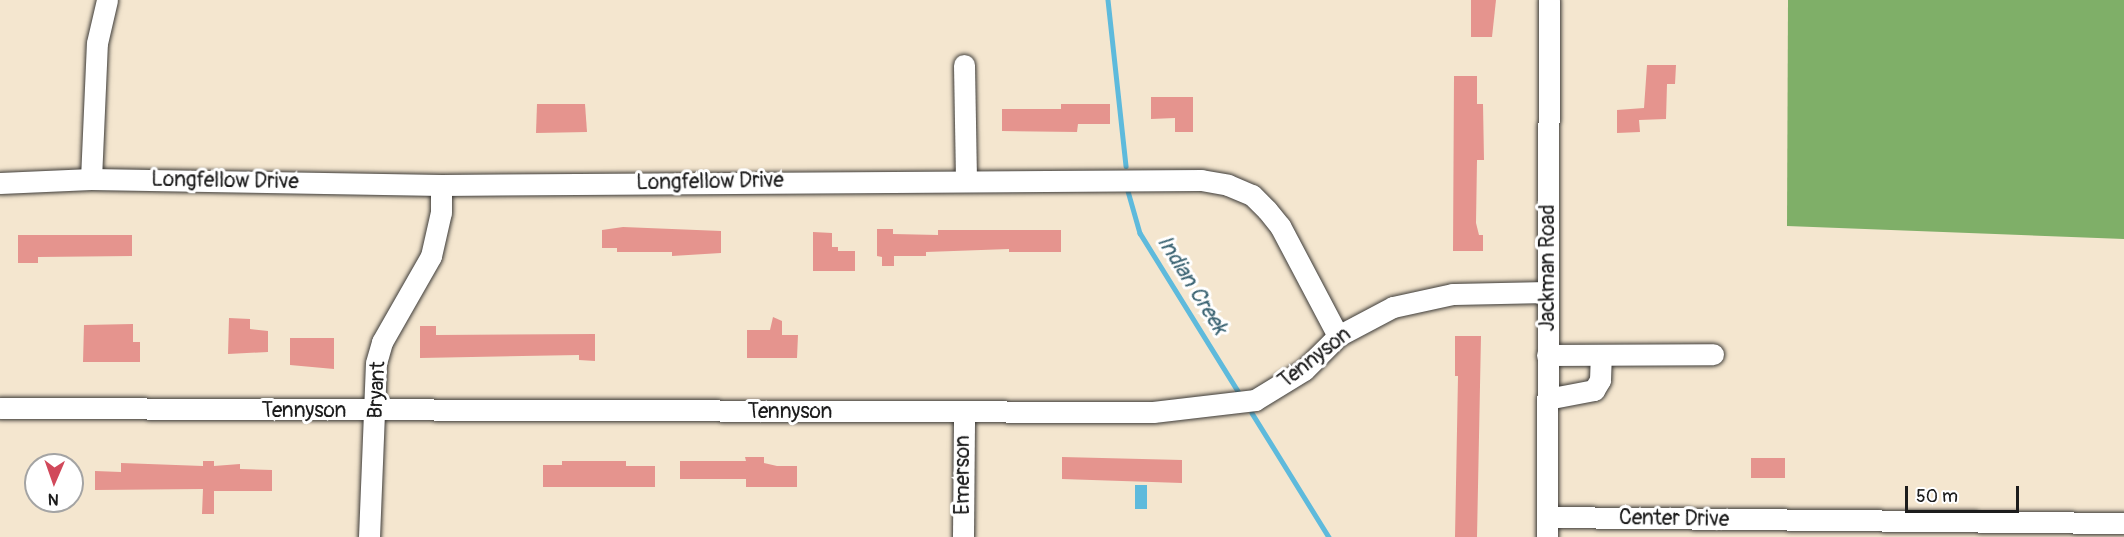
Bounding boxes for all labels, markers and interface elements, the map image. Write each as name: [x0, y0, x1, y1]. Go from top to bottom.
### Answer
street label: Longfellow Drive: [151, 167, 299, 195]
street label: Longfellow Drive: [636, 168, 784, 196]
street label: Jackman Road: [1535, 205, 1561, 331]
water label: Indian Creek: [1151, 231, 1233, 339]
street label: Tennyson: [1274, 322, 1356, 394]
street label: Bryant: [363, 361, 391, 419]
street label: Tennyson: [262, 398, 346, 424]
street label: Tennyson: [748, 399, 832, 425]
street label: Emerson: [950, 435, 976, 515]
north arrow: [24, 453, 84, 513]
scale bar: [1908, 474, 2022, 512]
text: 50 m: [1916, 485, 1958, 508]
text: N: [48, 489, 59, 509]
street label: Center Drive: [1619, 505, 1729, 533]

